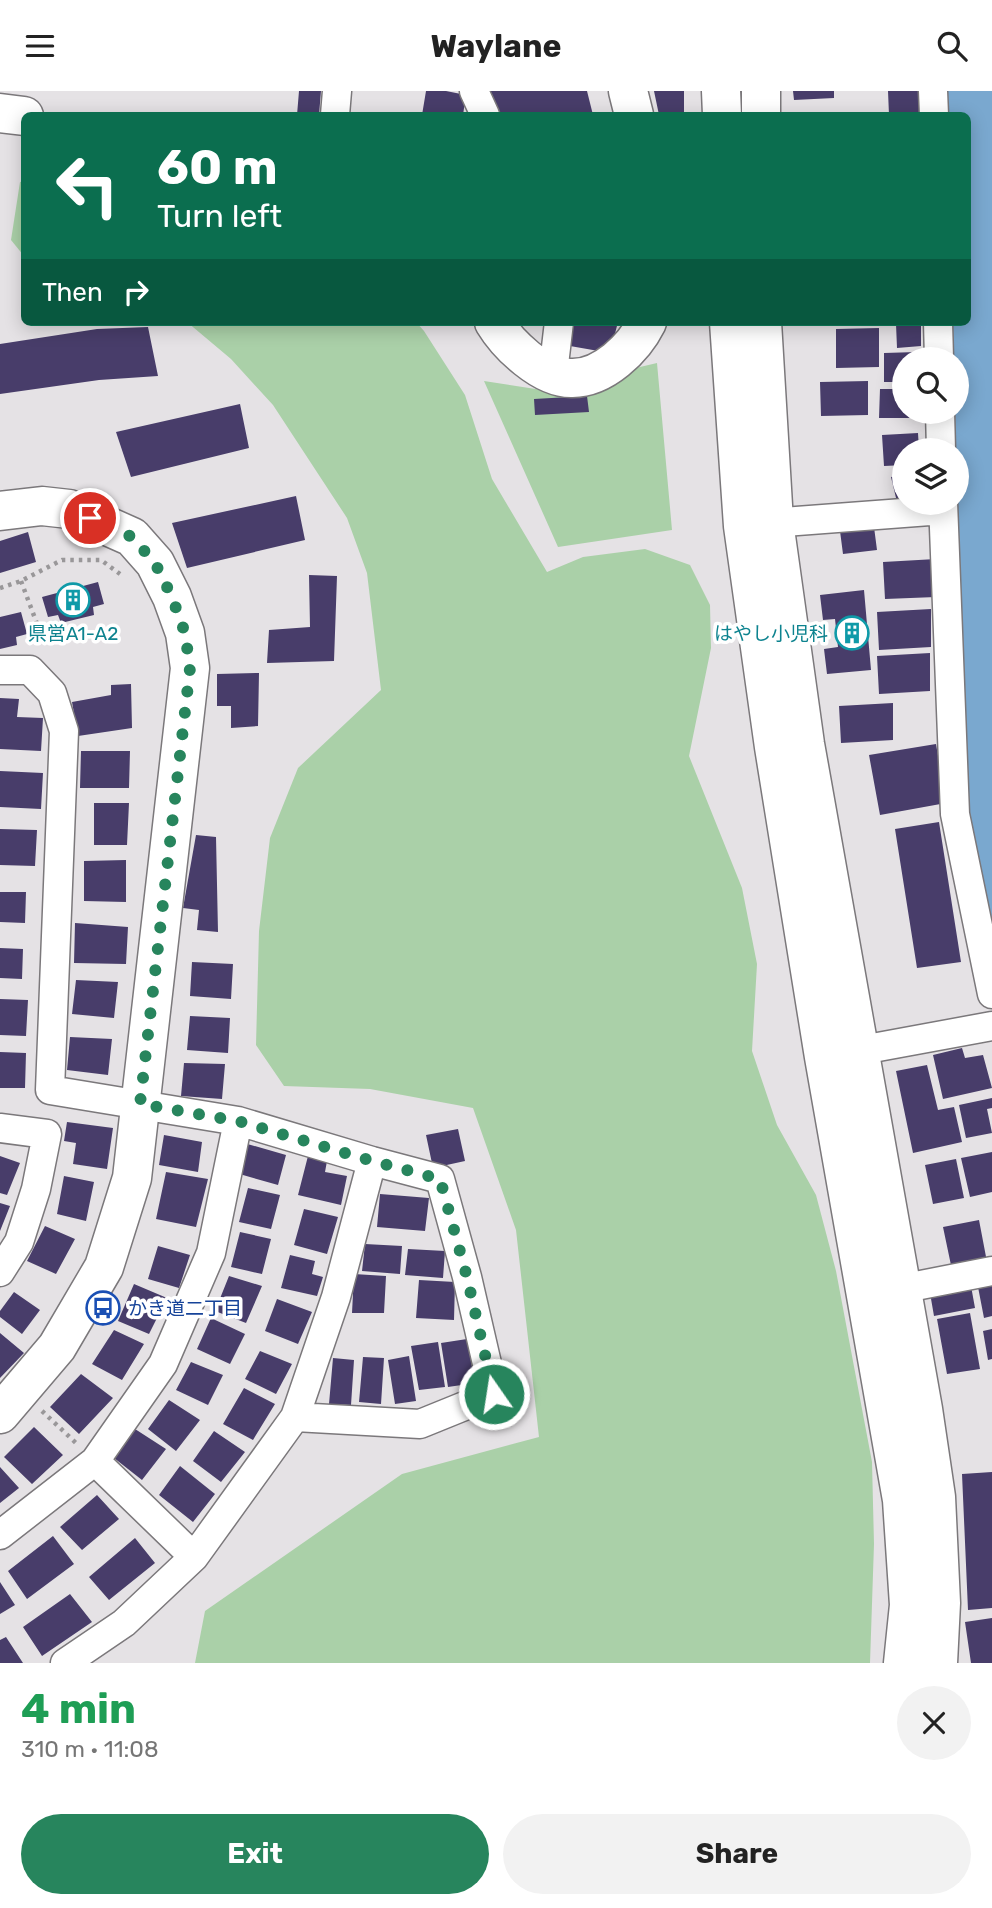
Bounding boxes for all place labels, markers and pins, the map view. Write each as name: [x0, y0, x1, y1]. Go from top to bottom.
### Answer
pin: [60, 488, 120, 548]
building icon: 県営A1-A2: [54, 581, 92, 619]
building icon: はやし小児科: [833, 614, 871, 652]
place label: 県営A1-A2: [28, 622, 118, 645]
place label: はやし小児科: [714, 622, 828, 645]
bus stop icon: かき道二丁目: [84, 1289, 122, 1327]
place label: かき道二丁目: [128, 1297, 242, 1320]

